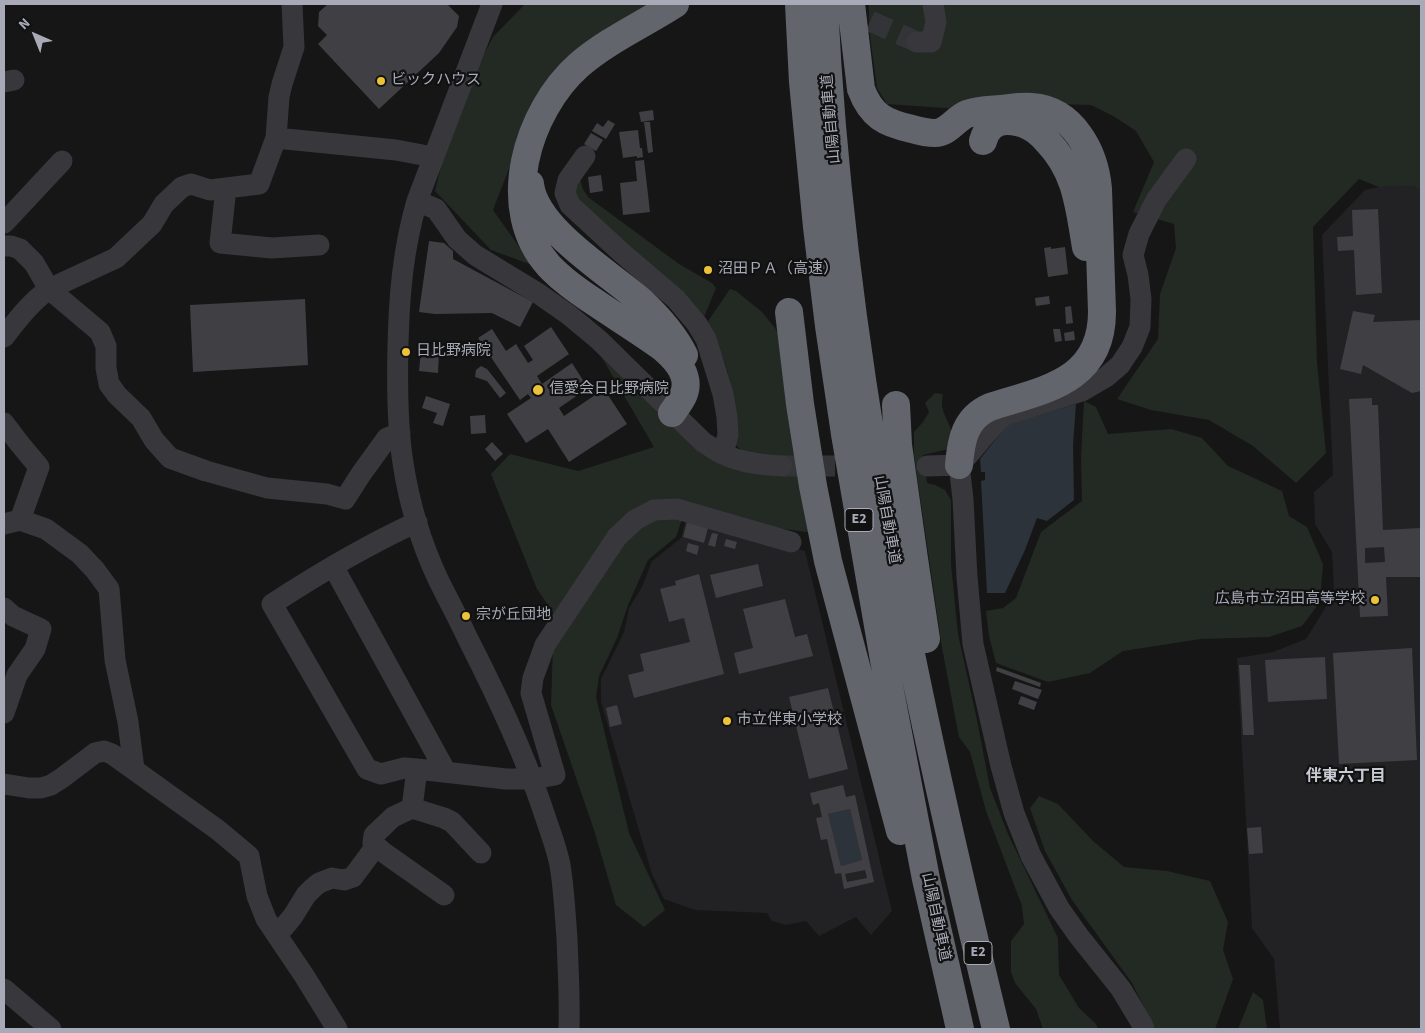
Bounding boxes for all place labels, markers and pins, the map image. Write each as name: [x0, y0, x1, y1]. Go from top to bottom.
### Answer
place label: ビックハウス: [391, 72, 481, 90]
marker: ビックハウス: [375, 75, 387, 87]
place label: 沼田ＰＡ（高速）: [718, 261, 838, 279]
marker: 沼田ＰＡ（高速）: [702, 264, 714, 276]
place label: 日比野病院: [416, 343, 491, 361]
marker: 日比野病院: [400, 346, 412, 358]
place label: 信愛会日比野病院: [549, 381, 669, 399]
marker: 信愛会日比野病院: [531, 383, 545, 397]
place label: 広島市立沼田高等学校: [1215, 591, 1365, 609]
marker: 広島市立沼田高等学校: [1369, 594, 1381, 606]
place label: 宗が丘団地: [476, 607, 551, 625]
marker: 宗が丘団地: [460, 610, 472, 622]
place label: 市立伴東小学校: [737, 712, 842, 730]
marker: 市立伴東小学校: [721, 715, 733, 727]

